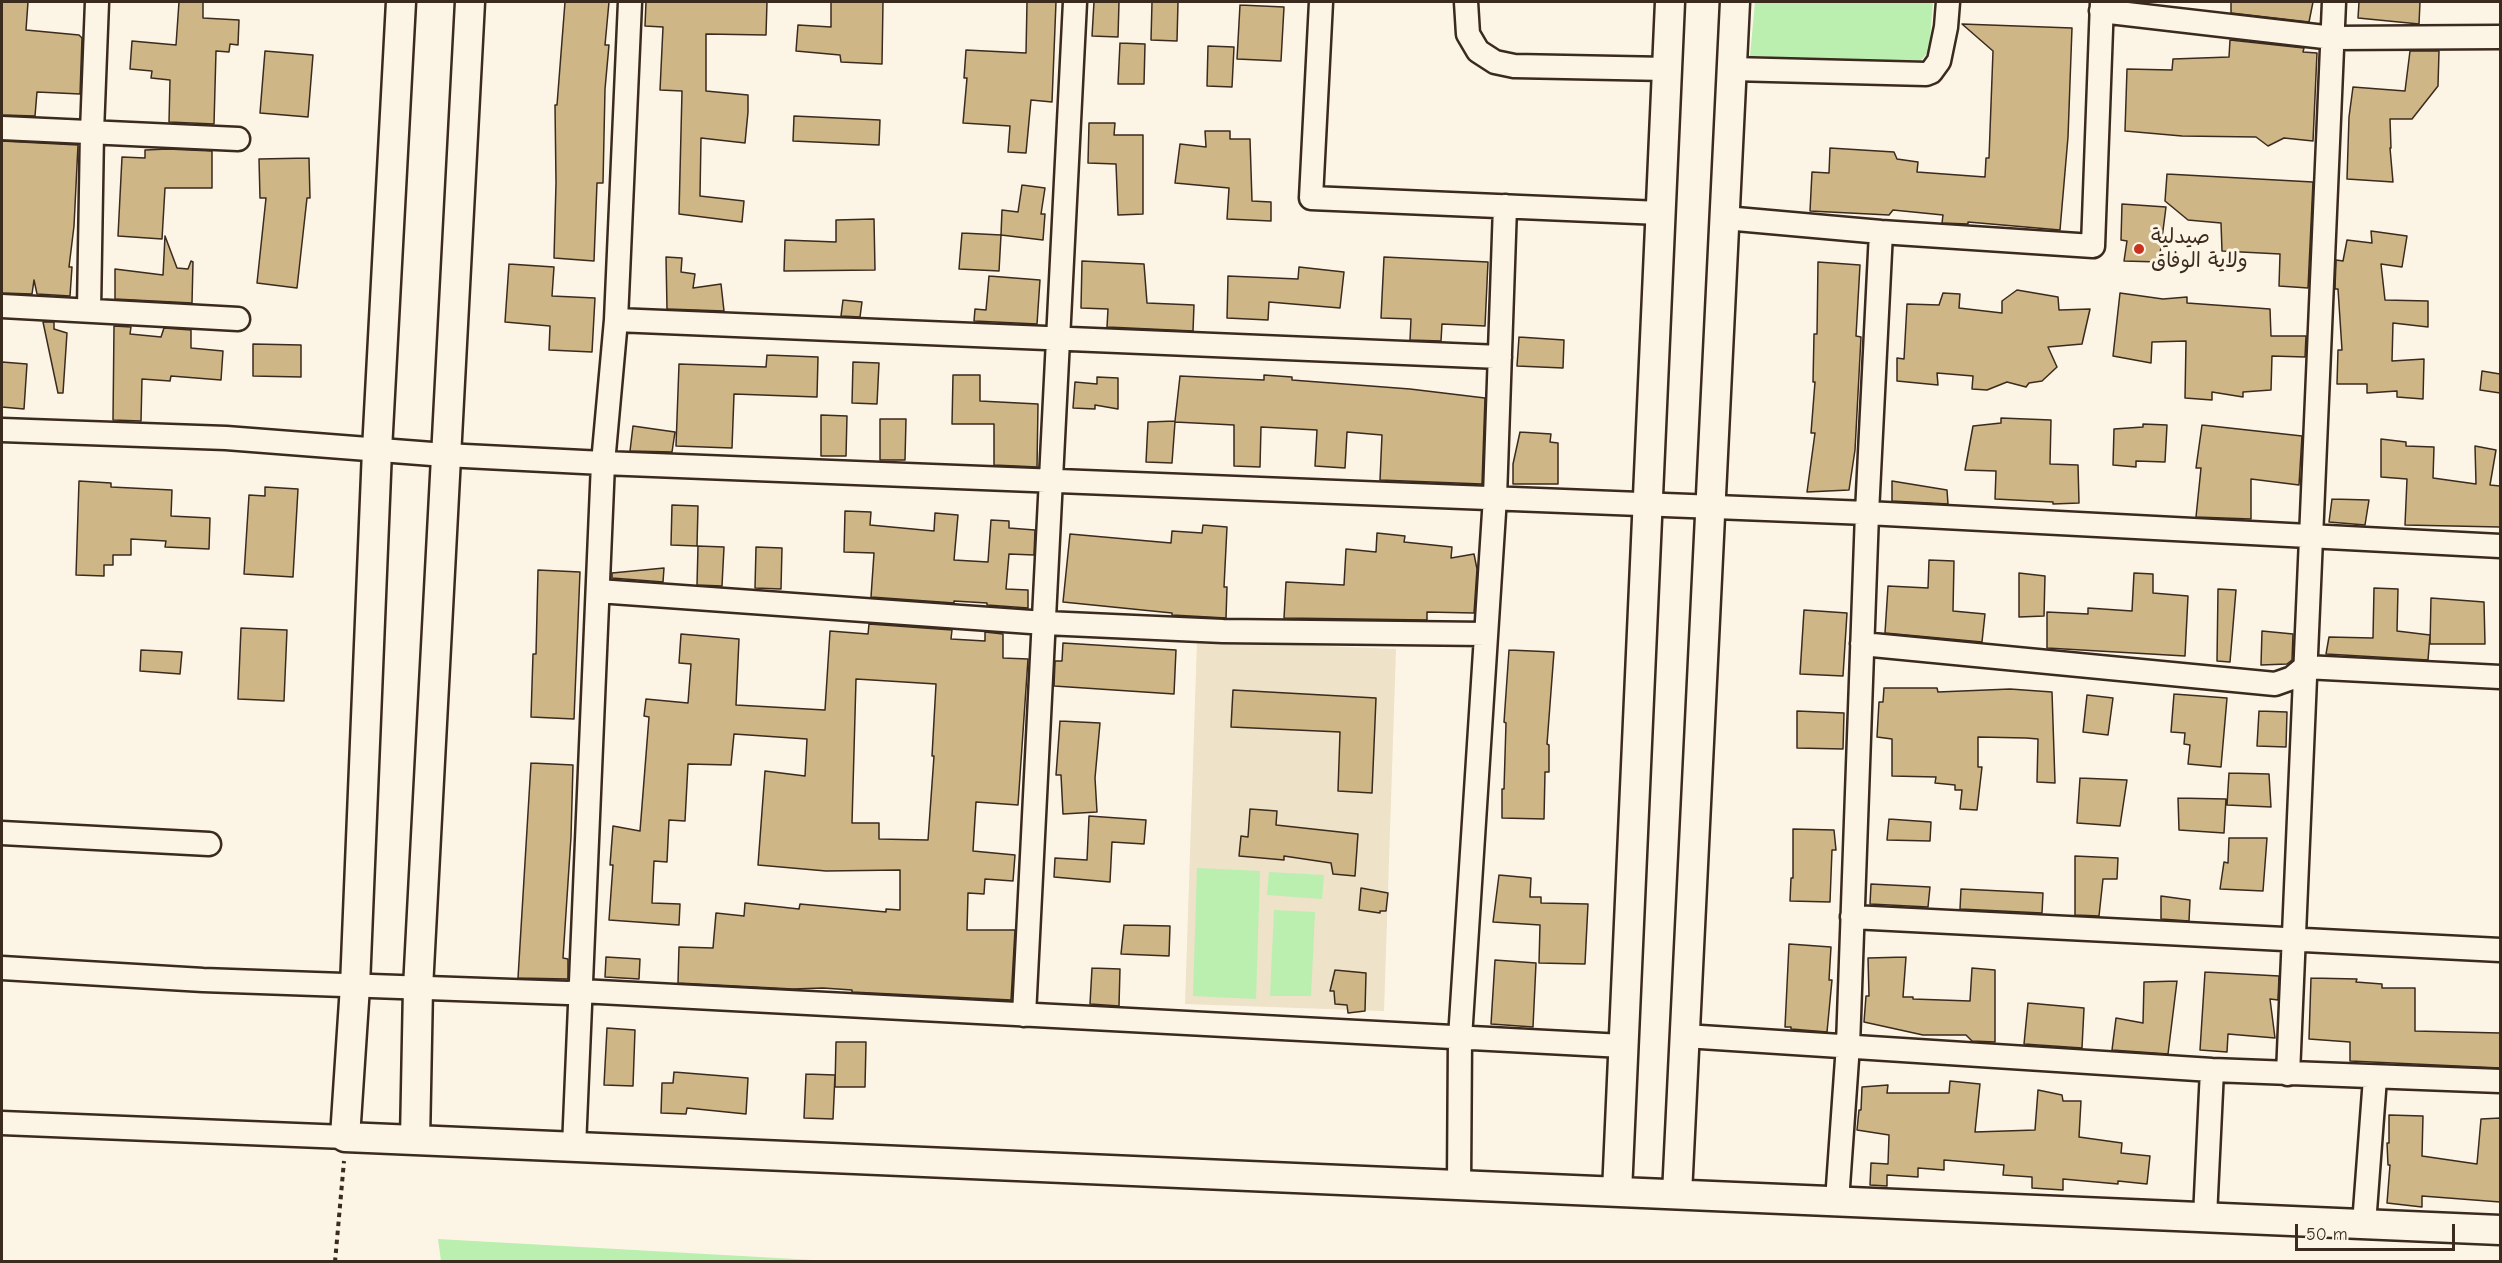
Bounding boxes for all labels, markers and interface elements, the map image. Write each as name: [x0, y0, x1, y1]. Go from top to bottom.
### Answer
place label: صيدلية ولاية الوفاق: [2151, 224, 2248, 274]
marker: صيدلية ولاية الوفاق: [2132, 242, 2146, 256]
scale bar: [2298, 1212, 2458, 1250]
text: 50 m: [2306, 1224, 2348, 1245]

